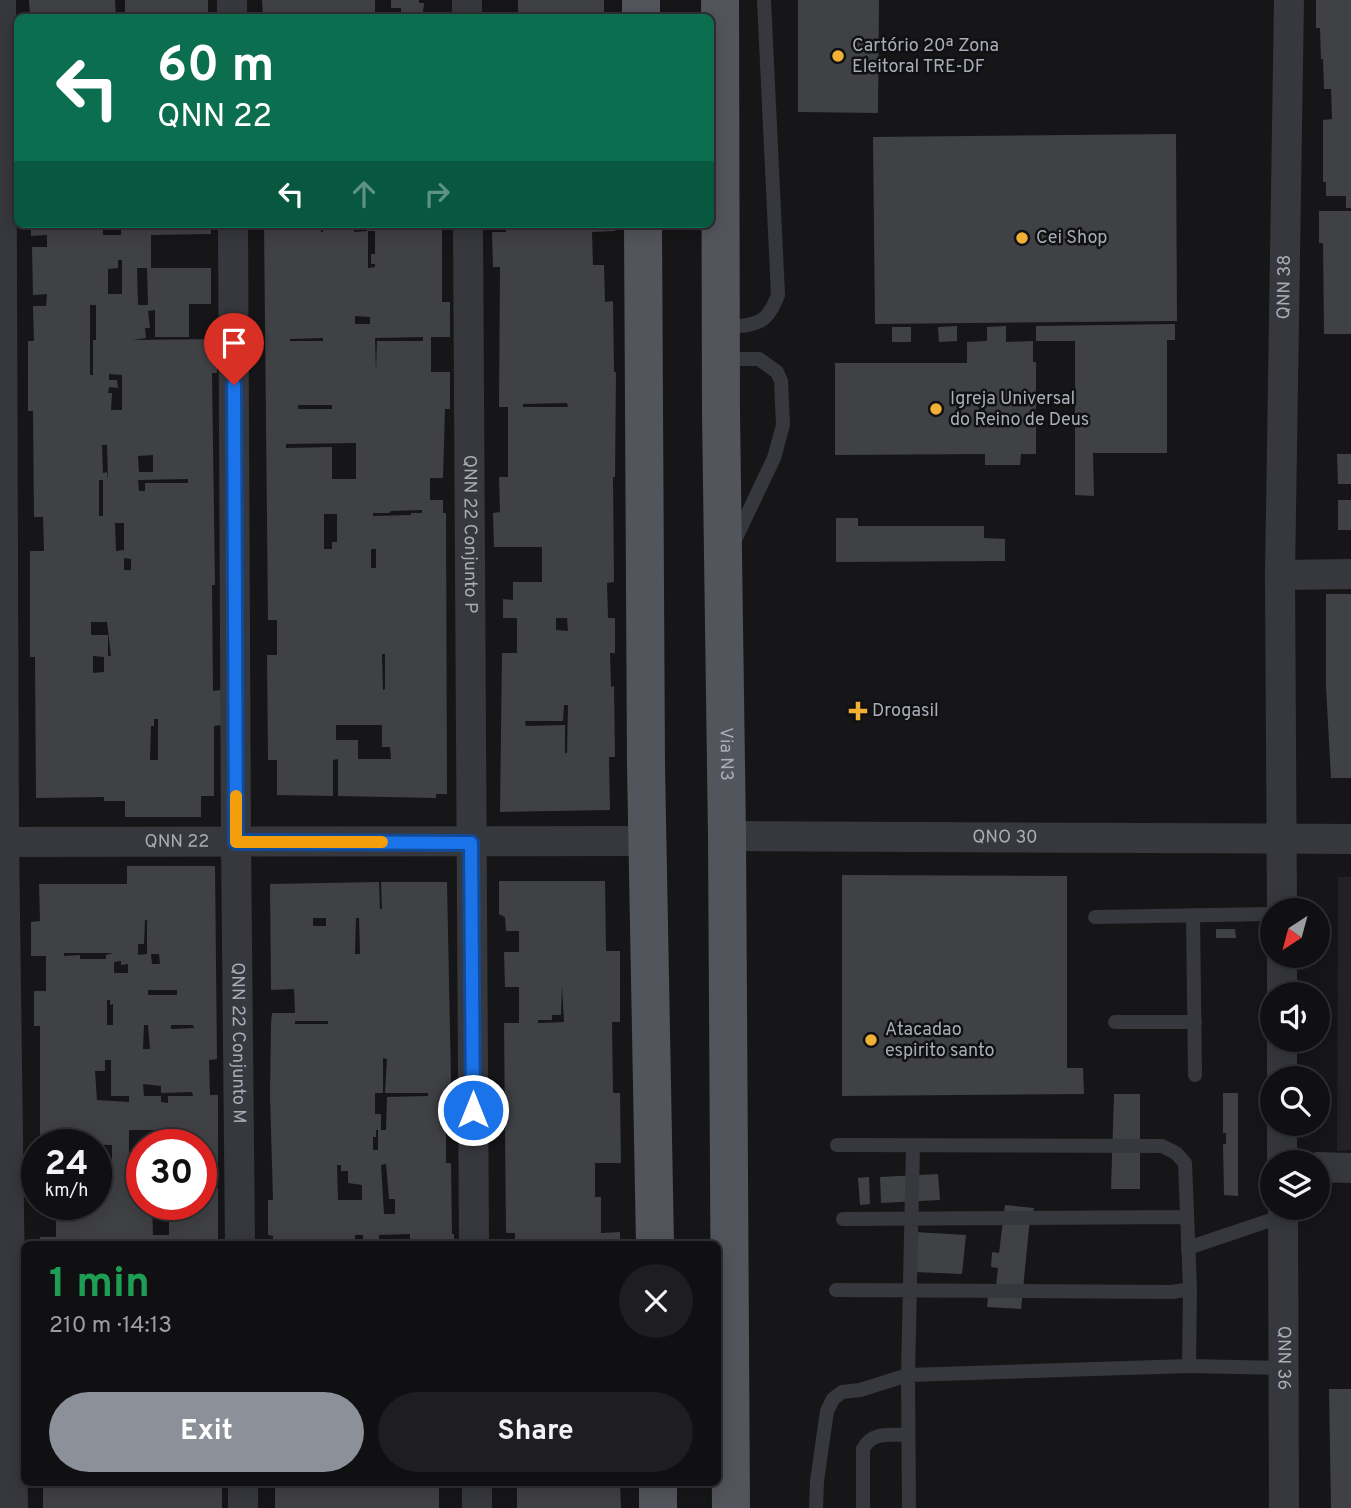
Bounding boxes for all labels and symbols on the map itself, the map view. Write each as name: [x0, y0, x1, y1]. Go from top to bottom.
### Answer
place label: Cartório 20ª Zona Eleitoral TRE-DF: [852, 35, 999, 79]
marker: Cartório 20ª Zona Eleitoral TRE-DF: [830, 48, 846, 64]
place label: Cei Shop: [1036, 227, 1108, 250]
marker: Cei Shop: [1014, 230, 1030, 246]
street label: QNN 38: [1273, 255, 1297, 320]
pin: [204, 313, 264, 385]
place label: Igreja Universal do Reino de Deus: [950, 388, 1089, 432]
marker: Igreja Universal do Reino de Deus: [928, 401, 944, 417]
street label: QNN 22 Conjunto P: [458, 455, 482, 613]
place label: Drogasil: [872, 700, 939, 723]
marker: Drogasil: [850, 703, 866, 719]
street label: Via N3: [714, 727, 738, 781]
street label: QNO 30: [972, 826, 1038, 849]
street label: QNN 22: [145, 830, 209, 853]
north arrow: [1260, 898, 1330, 968]
street label: QNN 22 Conjunto M: [226, 962, 250, 1124]
place label: Atacadao espirito santo: [885, 1019, 995, 1063]
marker: Atacadao espirito santo: [863, 1032, 879, 1048]
position arrow: [436, 1073, 510, 1147]
speed limit sign: 30: [126, 1129, 217, 1220]
street label: QNN 36: [1272, 1326, 1295, 1390]

